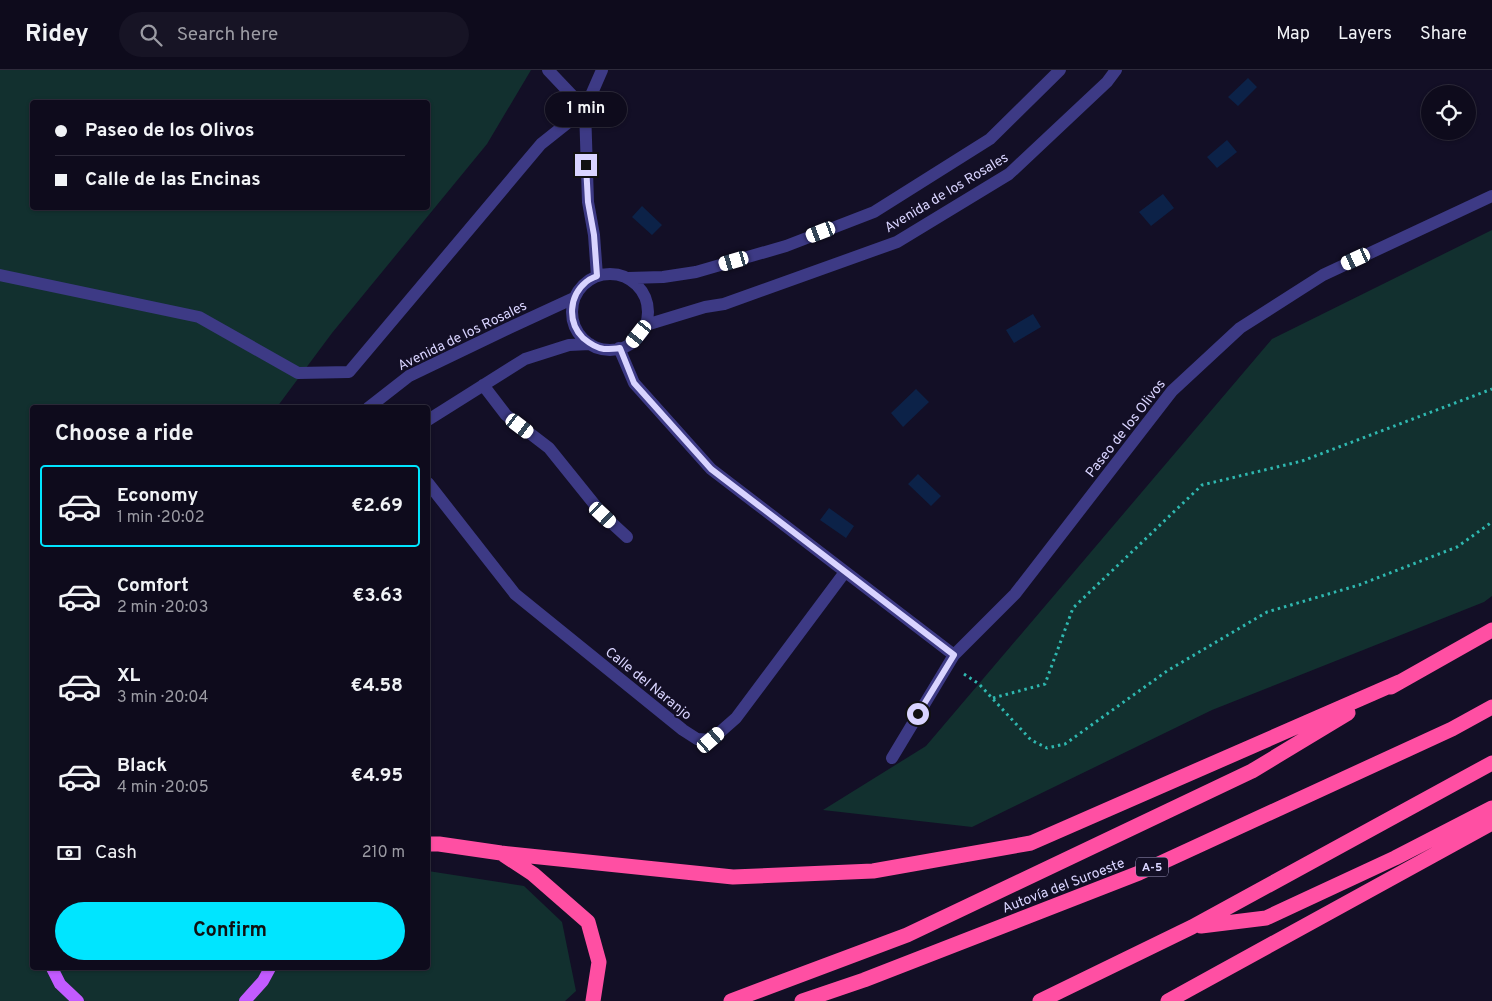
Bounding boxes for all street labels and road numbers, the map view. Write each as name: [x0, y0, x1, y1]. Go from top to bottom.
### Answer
street label: Avenida de los Rosales: [882, 150, 1012, 237]
street label: Avenida de los Rosales: [395, 298, 530, 375]
street label: Paseo de los Olivos: [1083, 376, 1170, 481]
street label: Calle del Naranjo: [601, 644, 695, 724]
street label: Autovía del Suroeste: [1000, 855, 1127, 918]
road number: A-5: [1136, 858, 1168, 876]

